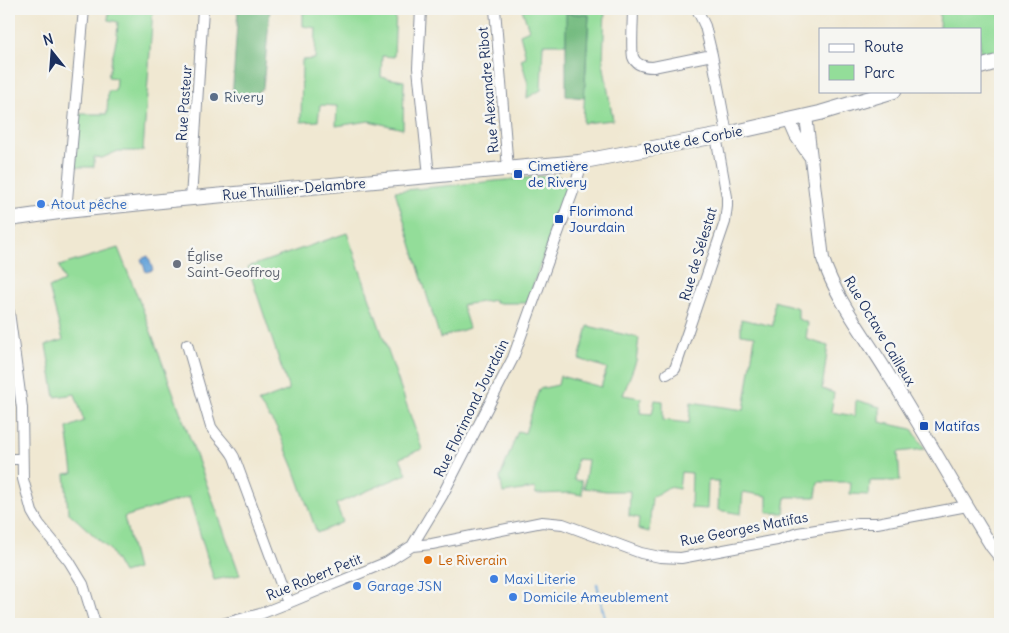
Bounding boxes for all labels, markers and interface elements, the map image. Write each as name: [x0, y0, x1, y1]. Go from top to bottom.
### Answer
street label: Rue Alexandre Ribot: [473, 26, 502, 154]
north arrow: [28, 28, 78, 78]
legend: [819, 28, 982, 92]
text: N: [41, 30, 55, 50]
text: Route: [864, 37, 904, 56]
text: Parc: [864, 63, 895, 82]
street label: Rue Pasteur: [172, 64, 196, 142]
place label: Rivery: [224, 88, 264, 106]
marker: Rivery: [208, 91, 220, 103]
street label: Route de Corbie: [642, 122, 744, 158]
place label: Cimetière de Rivery: [528, 157, 588, 191]
marker: Cimetière de Rivery: [512, 168, 524, 180]
street label: Rue Thuillier-Delambre: [222, 174, 366, 204]
place label: Atout pêche: [51, 195, 127, 213]
marker: Atout pêche: [35, 198, 47, 210]
place label: Florimond Jourdain: [569, 202, 633, 236]
street label: Rue de Sélestat: [675, 205, 721, 303]
marker: Florimond Jourdain: [553, 213, 565, 225]
place label: Église Saint-Geoffroy: [187, 247, 280, 281]
marker: Église Saint-Geoffroy: [171, 258, 183, 270]
street label: Rue Octave Cailleux: [840, 273, 920, 389]
street label: Rue Florimond Jourdain: [430, 336, 512, 480]
place label: Matifas: [934, 417, 980, 435]
marker: Matifas: [918, 420, 930, 432]
street label: Rue Georges Matifas: [679, 508, 809, 550]
street label: Rue Robert Petit: [264, 550, 365, 604]
place label: Le Riverain: [438, 551, 507, 569]
marker: Le Riverain: [422, 554, 434, 566]
place label: Maxi Literie: [504, 570, 576, 588]
marker: Maxi Literie: [488, 573, 500, 585]
place label: Garage JSN: [367, 577, 442, 595]
marker: Garage JSN: [351, 580, 363, 592]
place label: Domicile Ameublement: [523, 588, 669, 606]
marker: Domicile Ameublement: [507, 591, 519, 603]

